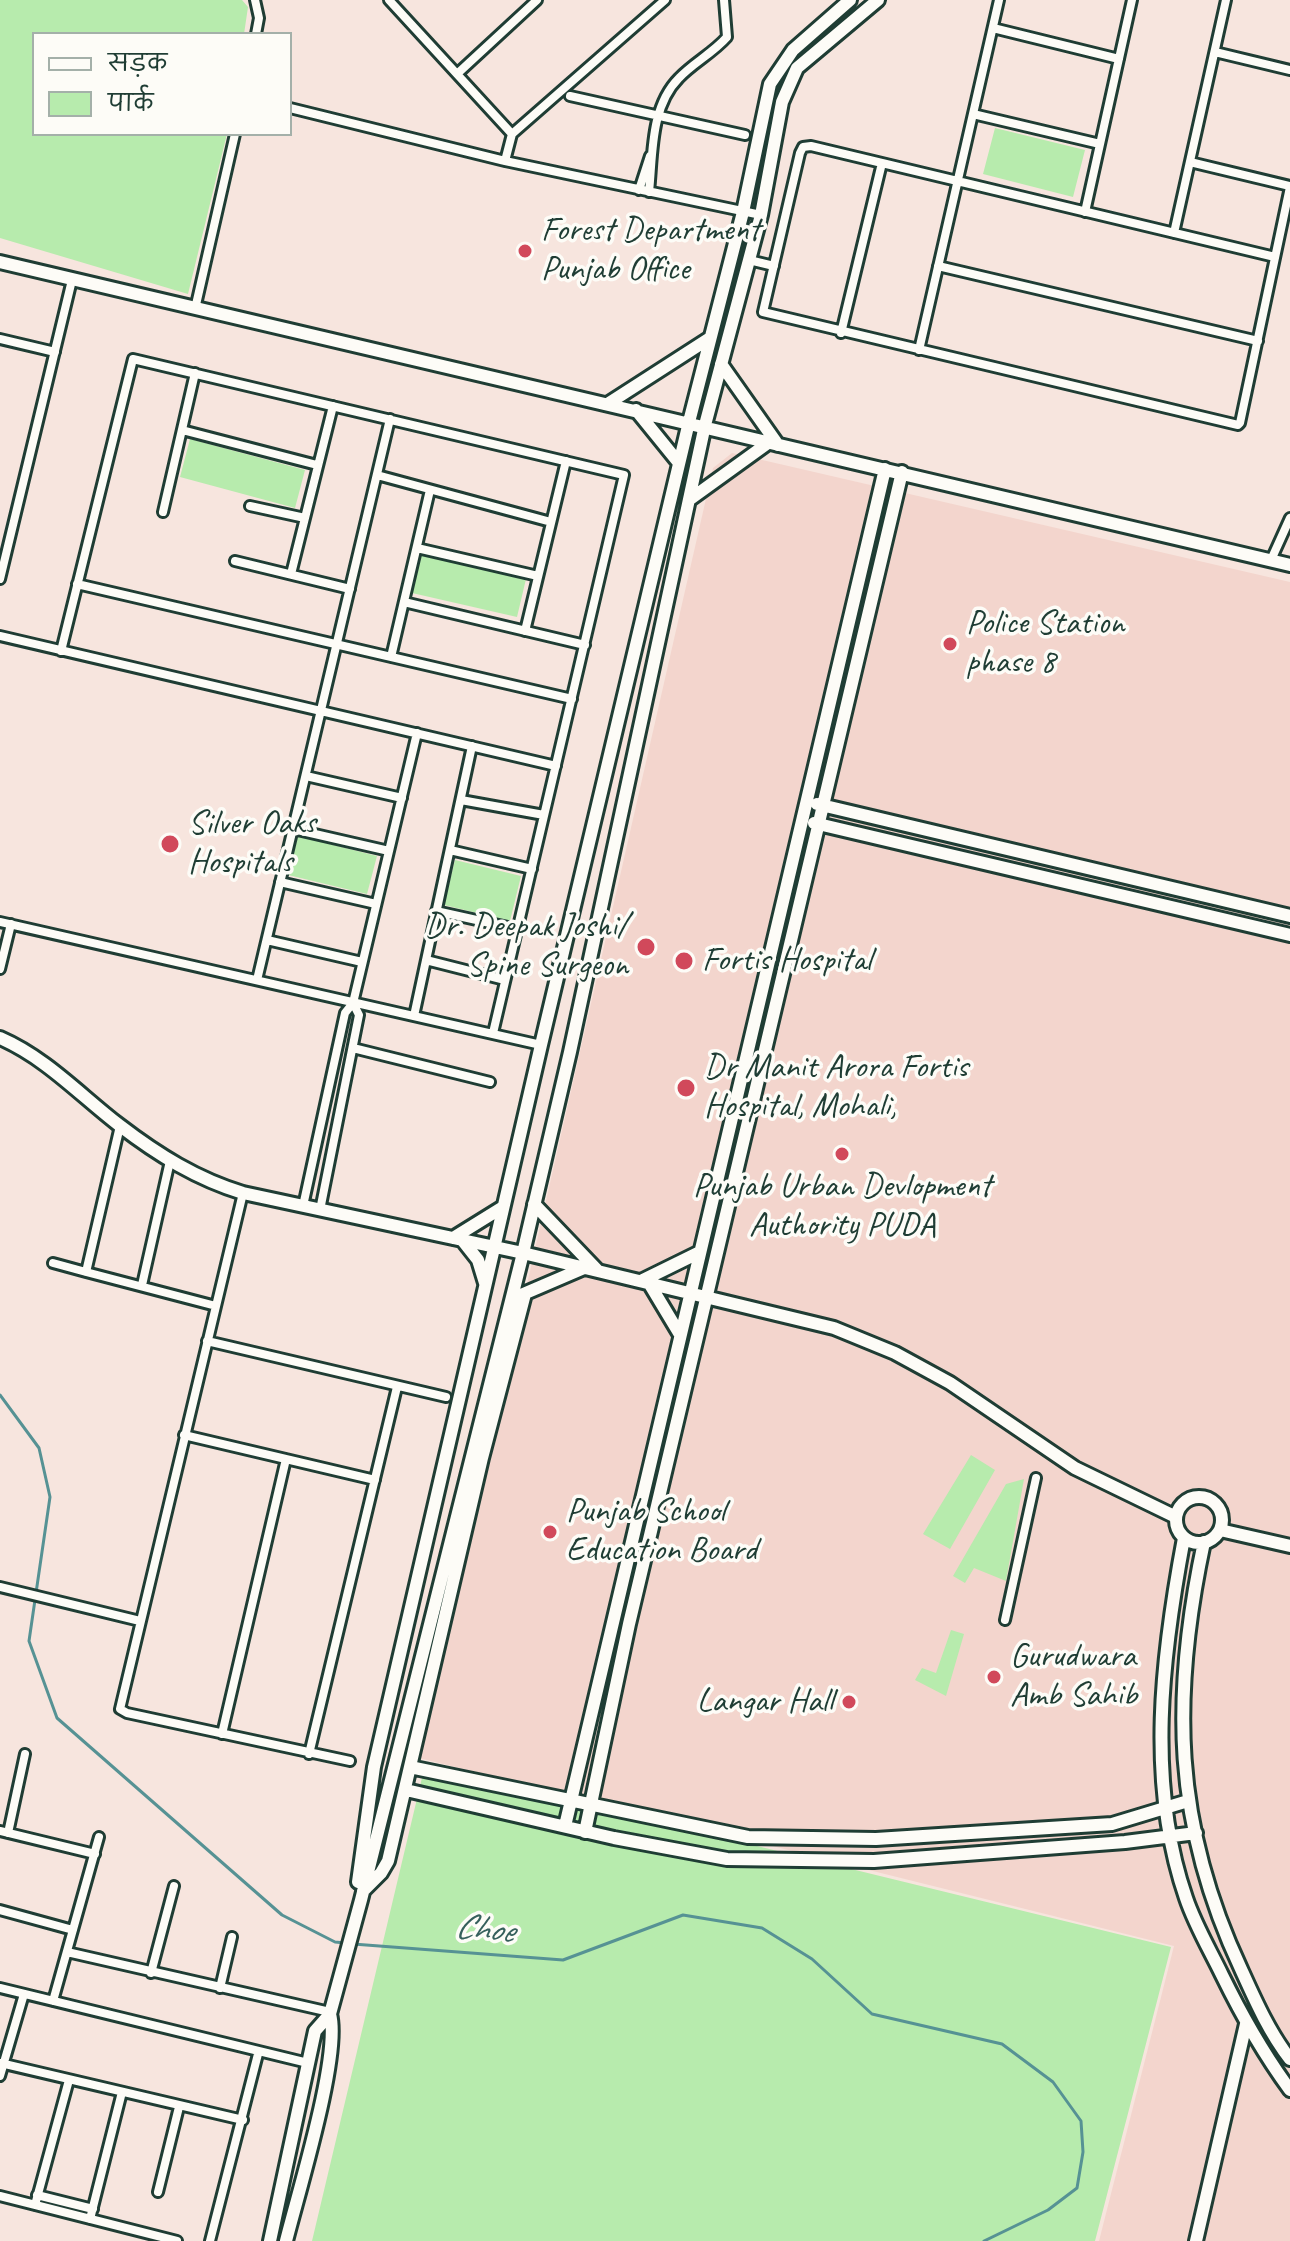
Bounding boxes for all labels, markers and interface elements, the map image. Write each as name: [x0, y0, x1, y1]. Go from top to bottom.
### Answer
legend: [32, 32, 292, 136]
text: सड़क: [108, 48, 167, 78]
text: पार्क: [108, 88, 153, 118]
place label: Forest Department Punjab Office: [541, 211, 760, 290]
marker: Forest Department Punjab Office: [516, 242, 534, 260]
place label: Police Station phase 8: [966, 604, 1124, 684]
marker: Police Station phase 8: [941, 635, 959, 653]
place label: Silver Oaks Hospitals: [188, 804, 316, 884]
marker: Silver Oaks Hospitals: [159, 833, 181, 855]
place label: Dr. Deepak Joshi/ Spine Surgeon: [425, 907, 628, 986]
marker: Dr. Deepak Joshi/ Spine Surgeon: [635, 936, 657, 958]
place label: Fortis Hospital: [702, 941, 871, 981]
marker: Fortis Hospital: [673, 950, 695, 972]
place label: Dr Manit Arora Fortis Hospital, Mohali,: [704, 1048, 968, 1128]
marker: Dr Manit Arora Fortis Hospital, Mohali,: [675, 1077, 697, 1099]
marker: Punjab Urban Devlopment Authority PUDA: [833, 1145, 851, 1163]
place label: Punjab Urban Devlopment Authority PUDA: [693, 1167, 991, 1246]
place label: Punjab School Education Board: [566, 1492, 757, 1572]
marker: Punjab School Education Board: [541, 1523, 559, 1541]
place label: Gurudwara Amb Sahib: [1010, 1637, 1137, 1716]
marker: Gurudwara Amb Sahib: [985, 1668, 1003, 1686]
place label: Langar Hall: [697, 1682, 833, 1722]
marker: Langar Hall: [840, 1693, 858, 1711]
water label: Choe: [453, 1906, 515, 1954]

